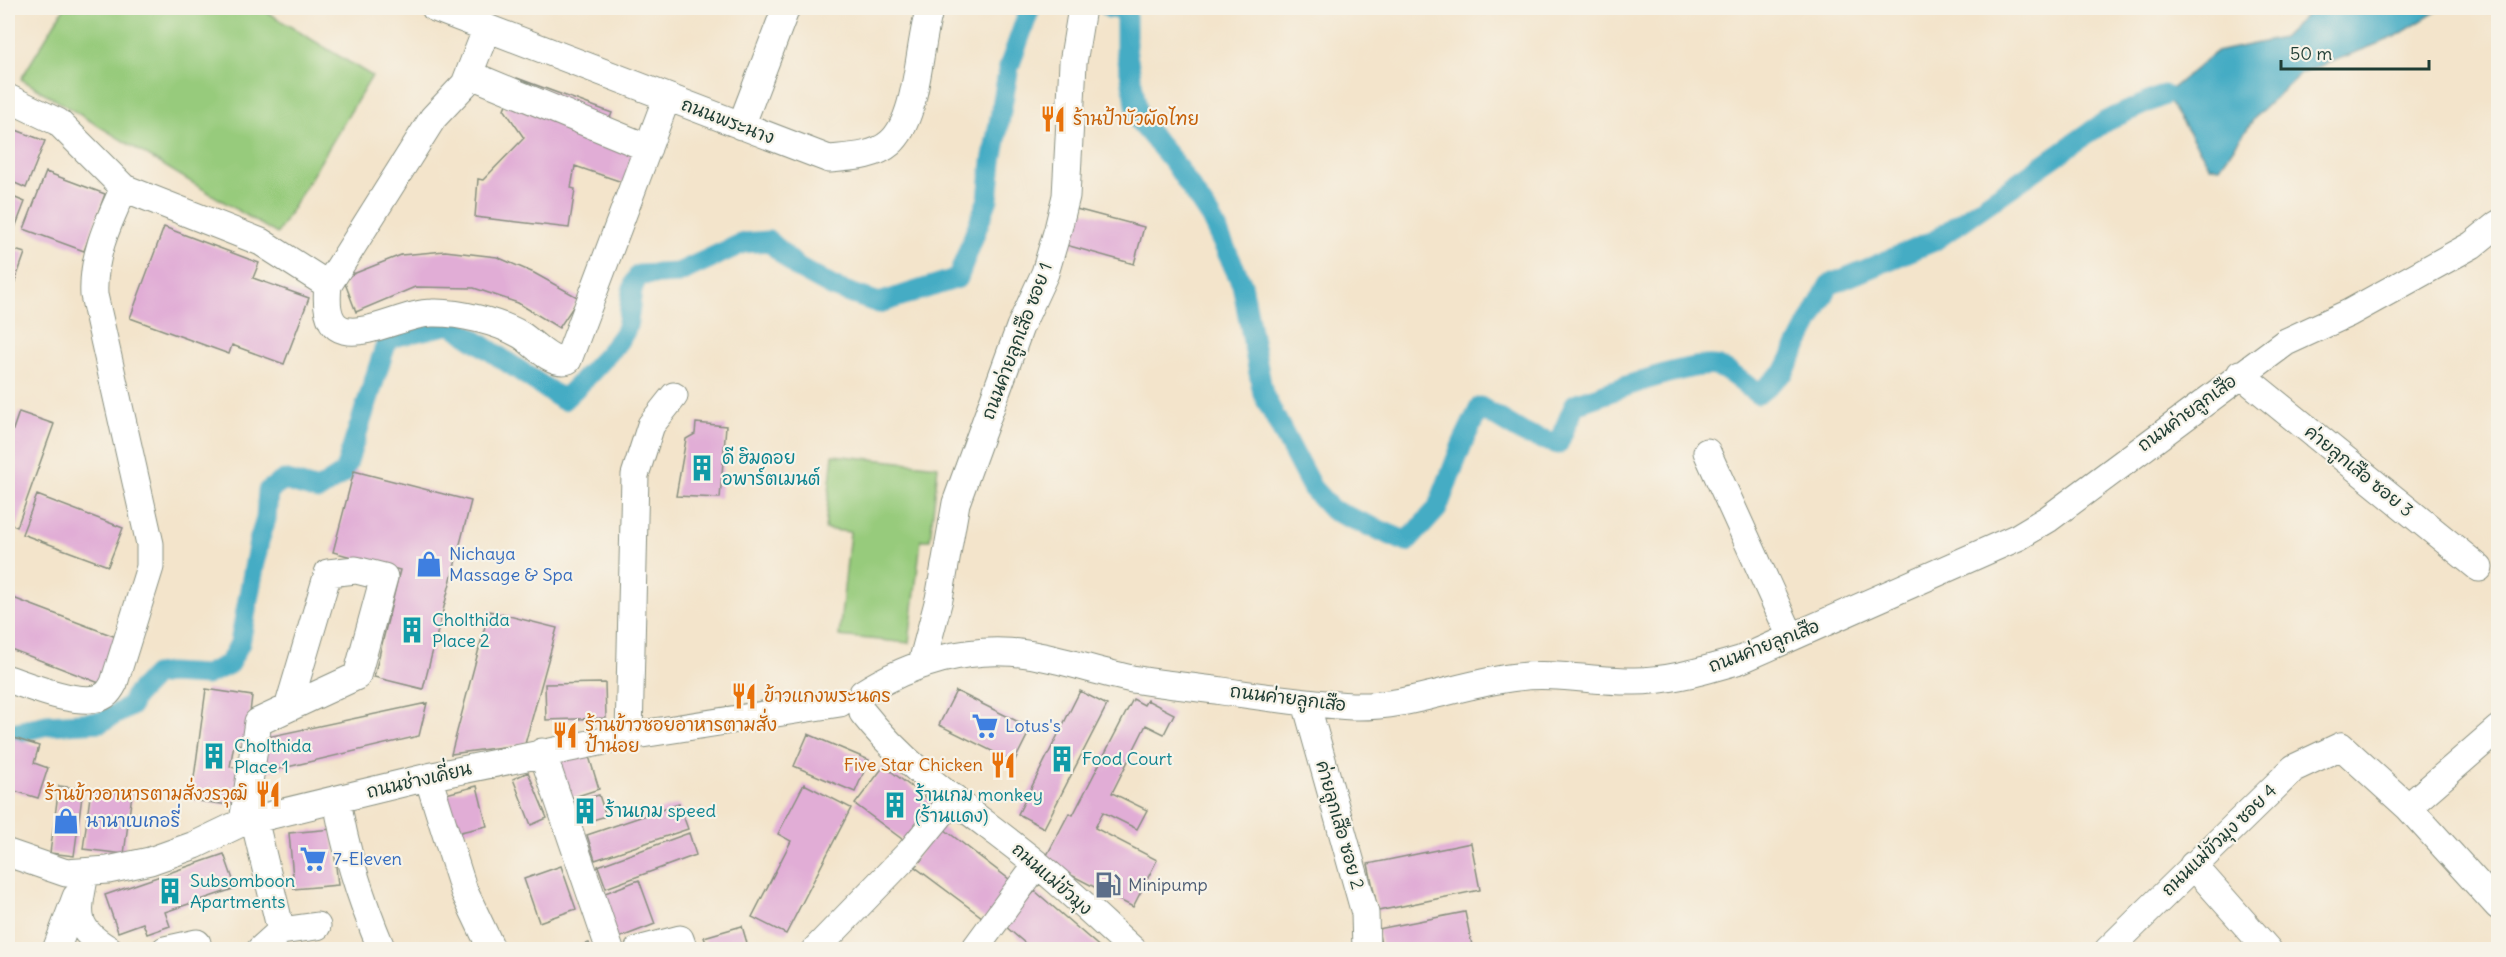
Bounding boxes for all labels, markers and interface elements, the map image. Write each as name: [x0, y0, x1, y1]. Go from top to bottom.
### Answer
scale bar: [2281, 33, 2430, 71]
text: 50 m: [2290, 42, 2332, 65]
street label: ถนนพระนาง: [678, 92, 778, 149]
restaurant icon: ร้านป้าบัวผัดไทย: [1038, 104, 1068, 134]
place label: ร้านป้าบัวผัดไทย: [1073, 106, 1199, 130]
street label: ถนนค่ายลูกเสือ ซอย 1: [976, 259, 1060, 424]
street label: ถนนค่ายลูกเสือ: [2133, 369, 2243, 459]
street label: ค่ายลูกเสือ ซอย 3: [2298, 420, 2418, 524]
place label: ดี ฮิมดอย อพาร์ตเมนต์: [722, 446, 821, 490]
building icon: ดี ฮิมดอย อพาร์ตเมนต์: [687, 453, 717, 483]
place label: Nichaya Massage & Spa: [449, 542, 573, 586]
shop icon: Nichaya Massage & Spa: [414, 549, 444, 579]
place label: Cholthida Place 2: [432, 608, 510, 652]
street label: ถนนค่ายลูกเสือ: [1705, 614, 1824, 680]
building icon: Cholthida Place 2: [397, 615, 427, 645]
street label: ถนนค่ายลูกเสือ: [1228, 679, 1347, 719]
restaurant icon: ข้าวแกงพระนคร: [729, 681, 759, 711]
place label: ข้าวแกงพระนคร: [764, 684, 891, 707]
place label: ร้านข้าวซอยอาหารตามสั่ง ป้าน่อย: [585, 708, 777, 757]
supermarket icon: Lotus's: [970, 711, 1000, 741]
place label: Lotus's: [1005, 714, 1061, 737]
restaurant icon: ร้านข้าวซอยอาหารตามสั่ง ป้าน่อย: [550, 720, 580, 750]
place label: Cholthida Place 1: [234, 734, 312, 778]
building icon: Cholthida Place 1: [199, 741, 229, 771]
building icon: Food Court: [1047, 744, 1077, 774]
place label: Food Court: [1082, 747, 1172, 770]
street label: ถนนช่างเคี่ยน: [363, 750, 474, 803]
restaurant icon: Five Star Chicken: [988, 750, 1018, 780]
place label: Five Star Chicken: [844, 753, 983, 776]
street label: ค่ายลูกเสือ ซอย 2: [1308, 758, 1370, 893]
place label: ร้านข้าวอาหารตามสั่งวรวุฒิ: [45, 777, 248, 808]
restaurant icon: ร้านข้าวอาหารตามสั่งวรวุฒิ: [253, 779, 283, 809]
street label: ถนนแม่ขัวมุง ซอย 4: [2156, 779, 2283, 903]
place label: ร้านเกม monkey (ร้านแดง): [915, 783, 1043, 827]
building icon: ร้านเกม monkey (ร้านแดง): [880, 790, 910, 820]
building icon: ร้านเกม speed: [570, 796, 600, 826]
place label: ร้านเกม speed: [605, 799, 716, 822]
place label: นานาเบเกอรี่: [86, 803, 180, 832]
shop icon: นานาเบเกอรี่: [51, 806, 81, 836]
street label: ถนนแม่ขัวมุง: [1005, 837, 1097, 922]
supermarket icon: 7-Eleven: [298, 844, 328, 874]
place label: 7-Eleven: [333, 847, 402, 870]
place label: Subsomboon Apartments: [190, 869, 295, 913]
fuel station icon: Minipump: [1093, 870, 1123, 900]
place label: Minipump: [1128, 873, 1208, 896]
building icon: Subsomboon Apartments: [155, 876, 185, 906]

